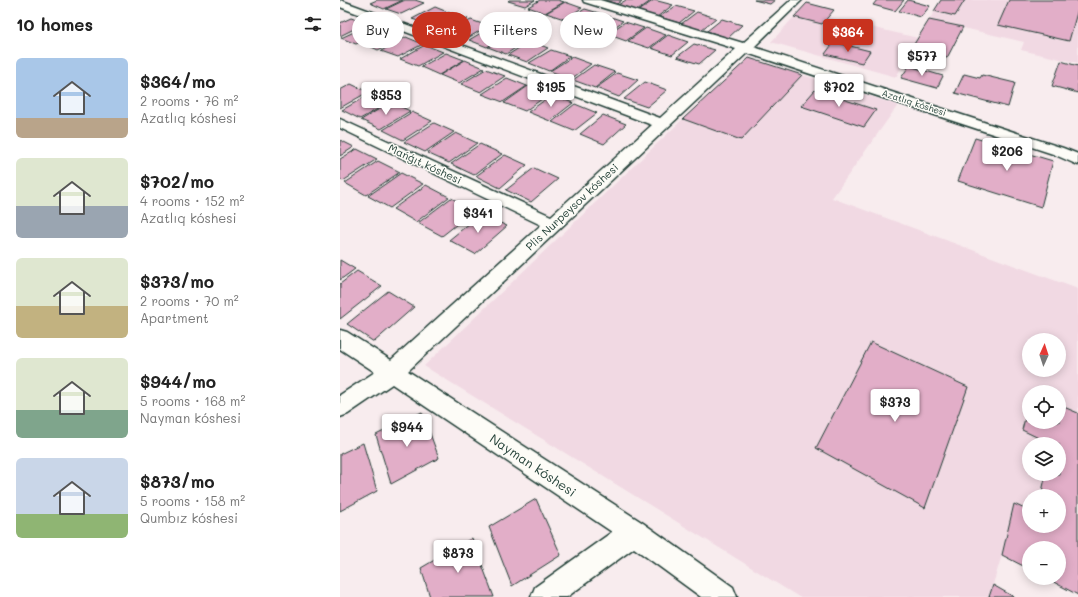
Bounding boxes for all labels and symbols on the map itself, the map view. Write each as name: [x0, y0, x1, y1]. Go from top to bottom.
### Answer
pin: $364: [824, 19, 872, 53]
pin: $577: [898, 43, 946, 77]
pin: $195: [527, 74, 575, 108]
pin: $702: [815, 74, 863, 108]
pin: $353: [362, 82, 410, 116]
street label: Azatlıq kóshesi: [881, 87, 948, 118]
pin: $206: [983, 138, 1031, 172]
street label: Mańǵıt kóshesi: [386, 140, 464, 187]
street label: Plis Nurpeysov kóshesi: [522, 160, 621, 254]
pin: $341: [454, 200, 502, 234]
north arrow: [1022, 333, 1066, 377]
pin: $373: [871, 389, 919, 423]
pin: $944: [383, 414, 431, 448]
street label: Nayman kóshesi: [487, 429, 580, 500]
pin: $873: [434, 540, 482, 574]

